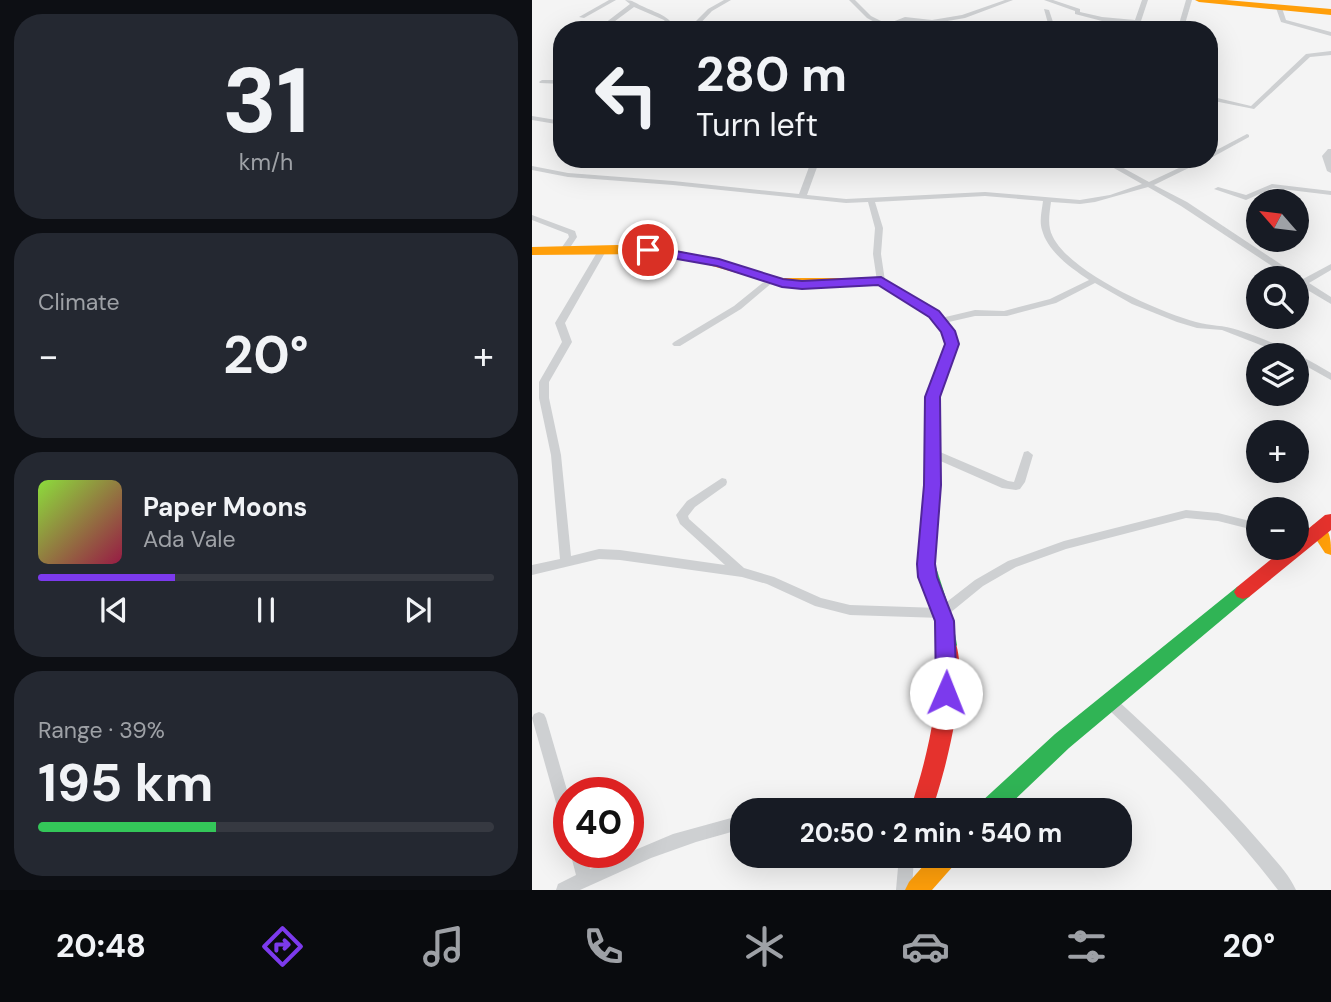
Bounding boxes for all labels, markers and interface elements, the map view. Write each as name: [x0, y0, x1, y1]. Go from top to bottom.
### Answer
text: 31: [222, 42, 310, 160]
text: 280 m: [696, 42, 847, 106]
icon: left: [581, 49, 672, 140]
text: Turn left: [696, 104, 818, 146]
text: km/h: [239, 147, 293, 177]
north arrow: [1246, 189, 1309, 252]
map controls: [1246, 189, 1309, 560]
pin: [618, 220, 678, 280]
icon: arrive: [629, 231, 667, 269]
button: search: [1246, 266, 1309, 329]
text: Climate: [38, 287, 120, 317]
text: 20°: [223, 321, 309, 389]
text: −: [38, 331, 59, 381]
text: +: [473, 331, 494, 381]
button: layers: [1246, 343, 1309, 406]
button: +: [1246, 420, 1309, 483]
text: Paper Moons: [143, 490, 307, 524]
button: −: [1246, 497, 1309, 560]
text: Ada Vale: [143, 524, 236, 554]
icon: previous: [95, 591, 133, 629]
icon: pause: [247, 591, 285, 629]
icon: next: [399, 591, 437, 629]
position arrow: [909, 656, 983, 730]
text: Range · 39%: [38, 715, 165, 745]
text: 195 km: [38, 749, 214, 817]
speed limit sign: 40: [553, 777, 644, 868]
text: 20:50 · 2 min · 540 m: [800, 816, 1062, 850]
icon: directions: [258, 922, 307, 971]
icon: music: [419, 922, 468, 971]
icon: phone: [579, 922, 628, 971]
icon: climate: [740, 922, 789, 971]
icon: car: [901, 922, 950, 971]
icon: filters: [1062, 922, 1111, 971]
text: 20:48: [56, 925, 146, 967]
text: 20°: [1223, 925, 1275, 967]

